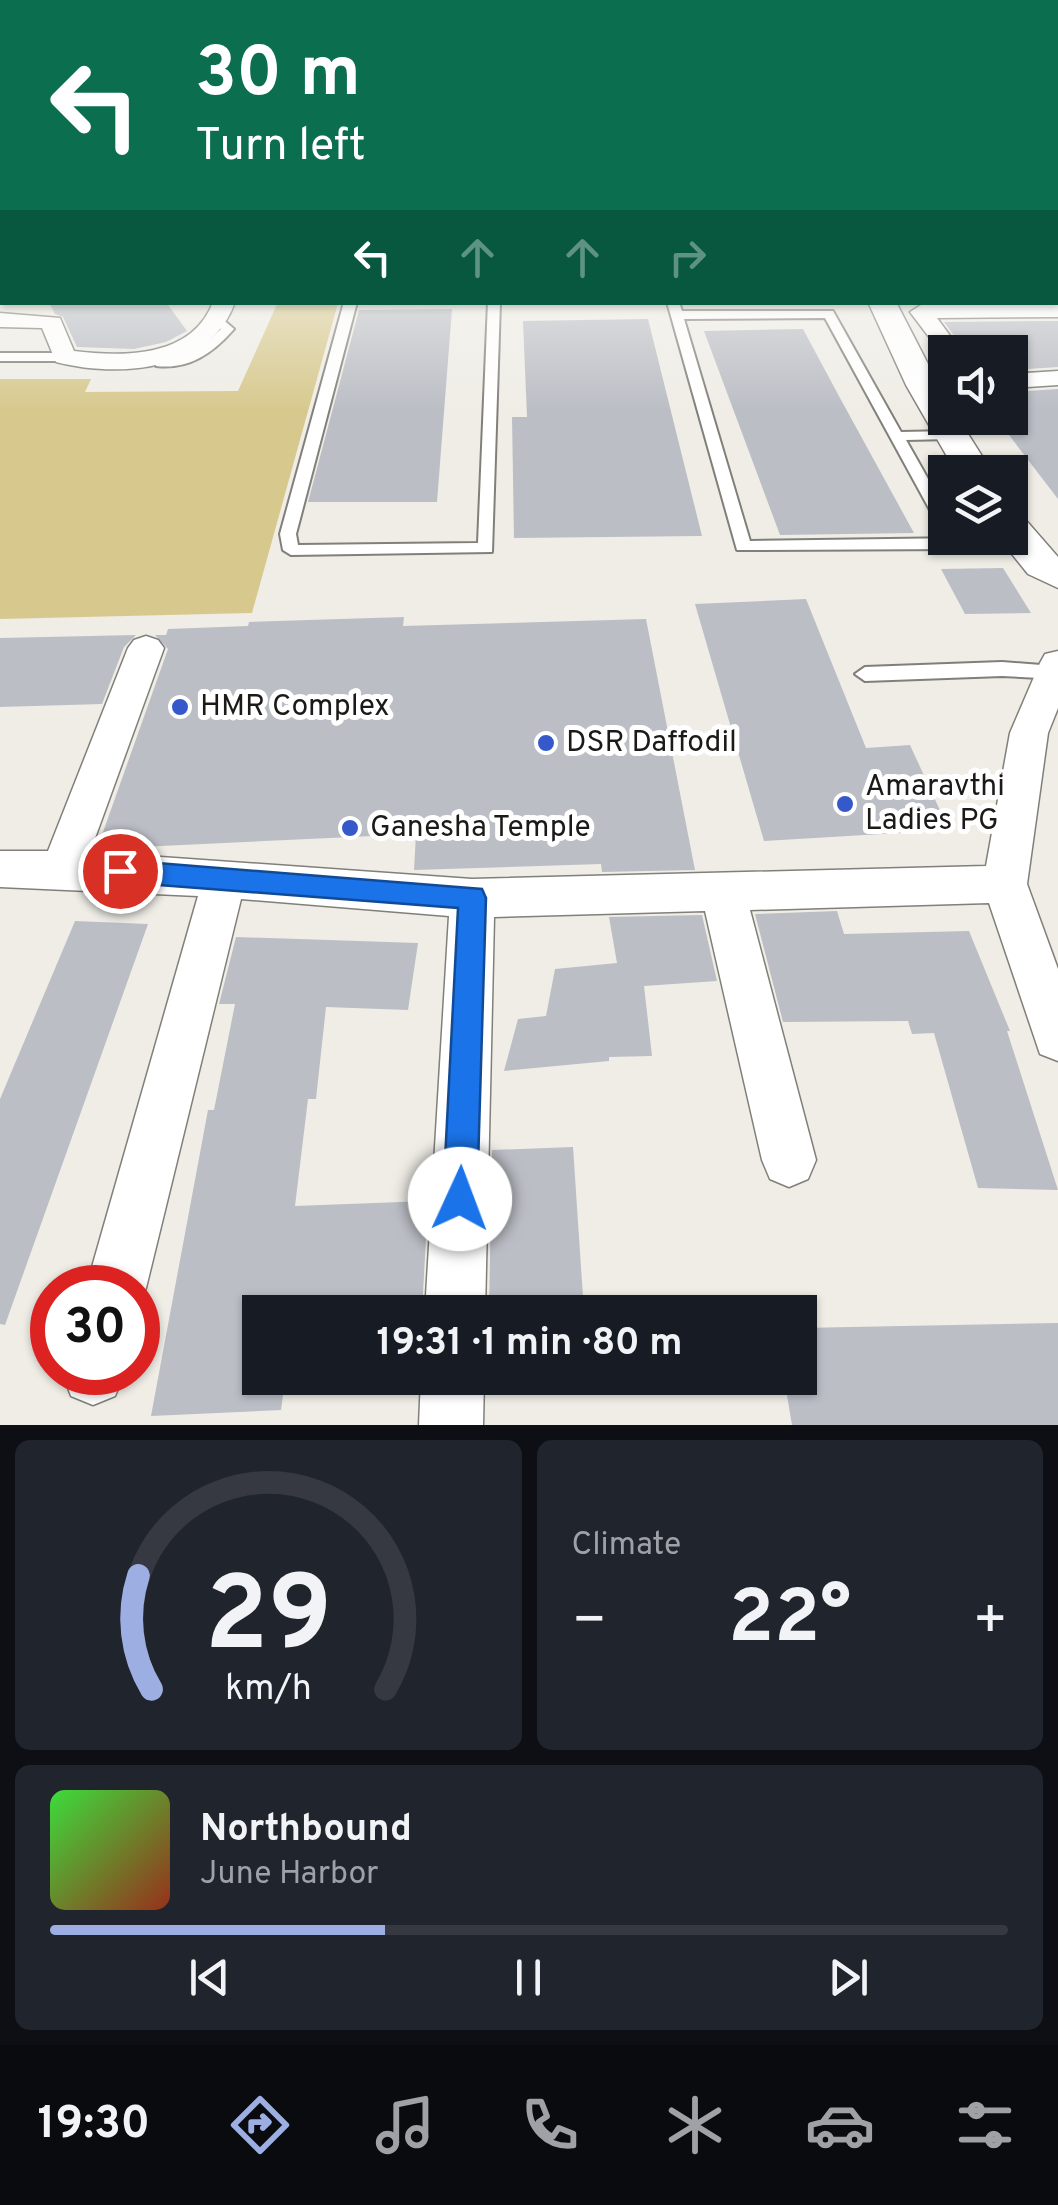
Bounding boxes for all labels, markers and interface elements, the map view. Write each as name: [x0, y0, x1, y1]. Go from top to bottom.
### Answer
text: 30 m: [195, 32, 361, 121]
icon: left: [30, 40, 160, 170]
text: Turn left: [195, 119, 366, 176]
icon: left: [345, 230, 400, 285]
icon: ahead: [450, 230, 505, 285]
icon: ahead: [555, 230, 610, 285]
icon: right: [660, 230, 715, 285]
map controls: [928, 335, 1028, 555]
button: sound: [928, 335, 1028, 435]
button: layers: [928, 455, 1028, 555]
place label: HMR Complex: [200, 689, 389, 726]
marker: HMR Complex: [169, 696, 191, 718]
place label: DSR Daffodil: [566, 725, 737, 762]
marker: DSR Daffodil: [535, 732, 557, 754]
place label: Amaravthi Ladies PG: [865, 769, 1005, 840]
marker: Amaravthi Ladies PG: [834, 793, 856, 815]
place label: Ganesha Temple: [370, 810, 591, 847]
marker: Ganesha Temple: [339, 817, 361, 839]
pin: [78, 829, 163, 914]
icon: arrive: [93, 844, 148, 899]
position arrow: [408, 1147, 512, 1251]
speed limit sign: 30: [30, 1265, 160, 1395]
text: 19:31 · 1 min · 80 m: [376, 1320, 683, 1369]
text: Climate: [572, 1526, 681, 1566]
text: 29: [204, 1555, 332, 1687]
text: 22°: [728, 1574, 851, 1669]
text: −: [572, 1588, 607, 1658]
text: +: [973, 1588, 1008, 1658]
text: km/h: [225, 1667, 312, 1713]
text: Northbound: [200, 1806, 412, 1855]
text: June Harbor: [200, 1855, 379, 1895]
icon: previous: [182, 1950, 237, 2005]
icon: pause: [501, 1950, 556, 2005]
icon: next: [821, 1950, 876, 2005]
icon: directions: [225, 2090, 295, 2160]
icon: music: [370, 2090, 440, 2160]
icon: phone: [515, 2090, 585, 2160]
icon: climate: [660, 2090, 730, 2160]
icon: car: [805, 2090, 875, 2160]
icon: filters: [950, 2090, 1020, 2160]
text: 19:30: [38, 2097, 150, 2154]

